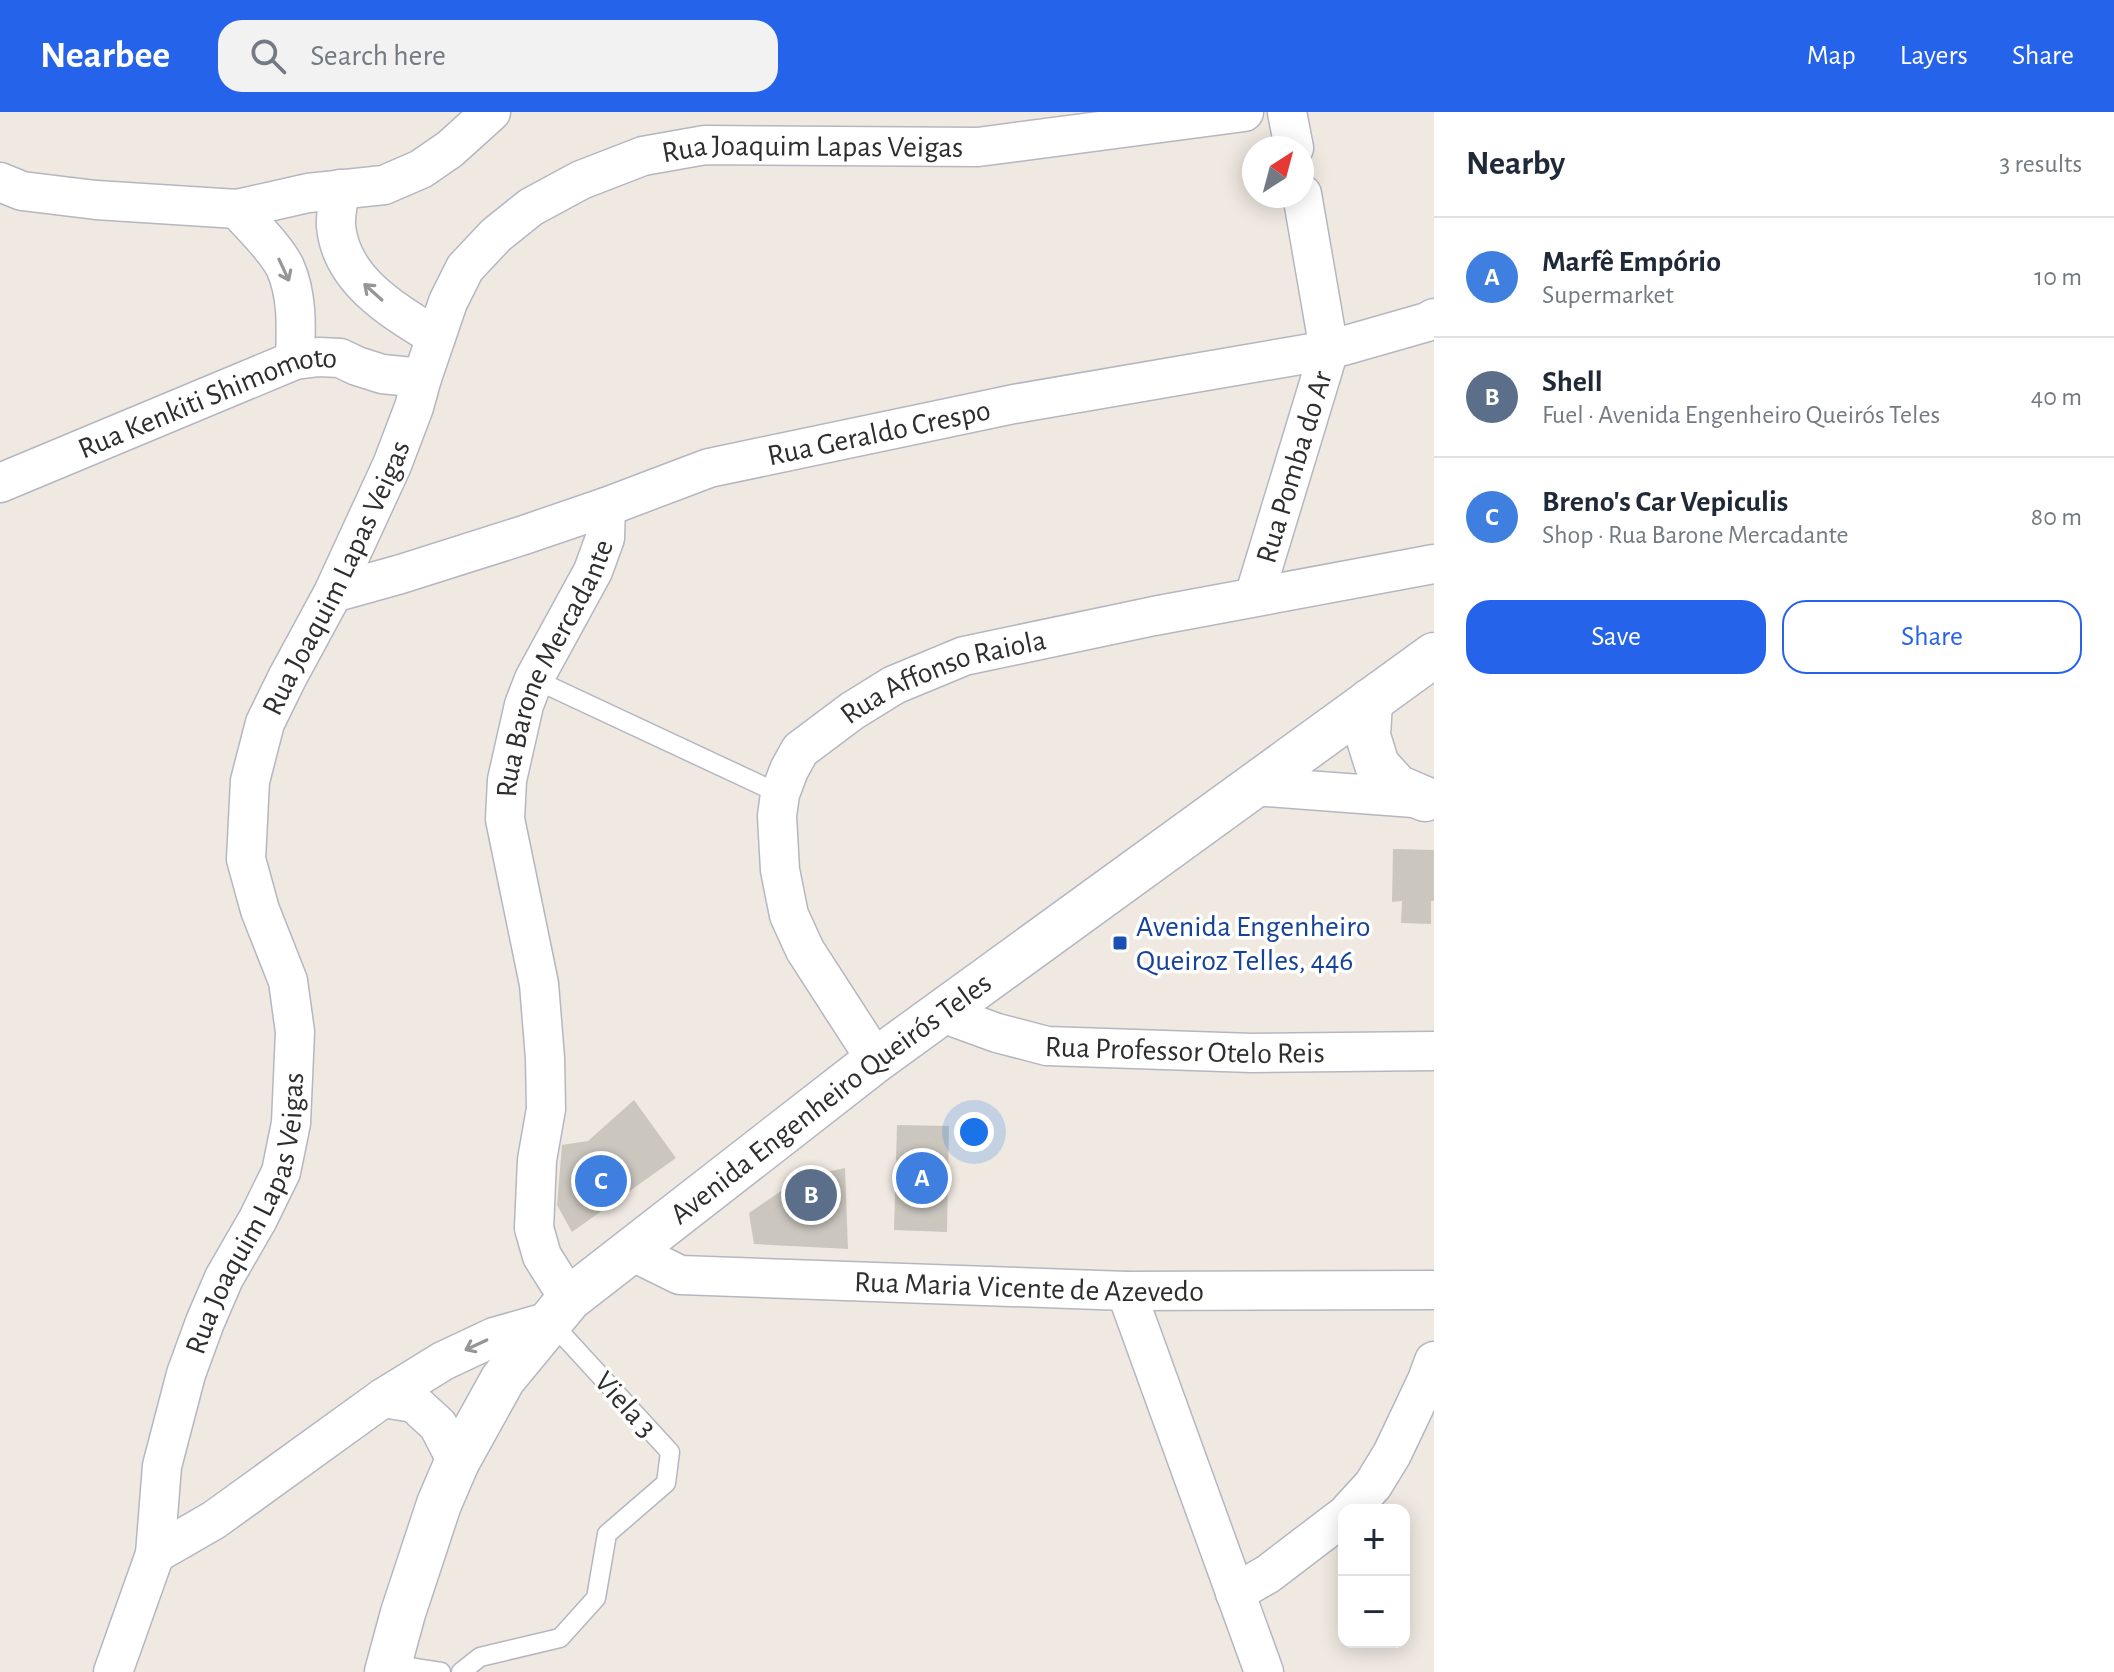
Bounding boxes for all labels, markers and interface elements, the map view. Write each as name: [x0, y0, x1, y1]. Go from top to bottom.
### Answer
search box: [218, 20, 778, 92]
icon: search: [246, 34, 290, 78]
text: Nearbee: [40, 37, 170, 75]
text: Search here: [310, 41, 446, 71]
text: Map: [1807, 42, 1856, 70]
text: Layers: [1900, 42, 1968, 70]
text: Share: [2012, 42, 2074, 70]
street label: Rua Joaquim Lapas Veigas: [660, 131, 963, 168]
north arrow: [1242, 136, 1314, 208]
text: Nearby: [1466, 147, 1565, 181]
text: 3 results: [1999, 151, 2082, 177]
text: Marfê Empório: [1542, 247, 1721, 277]
one-way arrow: [277, 258, 292, 282]
text: A: [1484, 264, 1500, 290]
text: 10 m: [2034, 264, 2082, 290]
text: Supermarket: [1542, 282, 1674, 308]
one-way arrow: [363, 283, 383, 301]
street label: Rua Kenkiti Shimomoto: [74, 343, 338, 465]
street label: Rua Pomba do Ar: [1251, 367, 1338, 567]
text: Shell: [1542, 367, 1603, 397]
text: B: [1484, 384, 1500, 410]
text: 40 m: [2031, 384, 2082, 410]
street label: Rua Geraldo Crespo: [765, 395, 993, 471]
text: Fuel · Avenida Engenheiro Queirós Teles: [1542, 402, 1940, 428]
street label: Rua Joaquim Lapas Veigas: [257, 437, 416, 720]
text: Breno's Car Vepiculis: [1542, 487, 1788, 517]
text: C: [1485, 504, 1499, 530]
text: 80 m: [2031, 504, 2082, 530]
text: Shop · Rua Barone Mercadante: [1542, 522, 1848, 548]
street label: Rua Barone Mercadante: [492, 536, 619, 798]
button: Save: [1466, 600, 1766, 674]
button: Share: [1782, 600, 2082, 674]
street label: Rua Affonso Raiola: [835, 625, 1049, 730]
place label: Avenida Engenheiro Queiroz Telles, 446: [1136, 912, 1371, 976]
marker: Avenida Engenheiro Queiroz Telles, 446: [1111, 934, 1129, 952]
street label: Avenida Engenheiro Queirós Teles: [662, 966, 998, 1232]
street label: Rua Professor Otelo Reis: [1044, 1032, 1325, 1069]
street label: Rua Joaquim Lapas Veigas: [181, 1072, 309, 1358]
your location: [954, 1112, 994, 1152]
pin: A: [896, 1148, 948, 1208]
pin: C: [575, 1151, 627, 1211]
pin: B: [785, 1165, 837, 1225]
street label: Rua Maria Vicente de Azevedo: [854, 1267, 1204, 1307]
one-way arrow: [464, 1338, 488, 1353]
street label: Viela 3: [588, 1366, 662, 1443]
map controls: [1338, 1504, 1410, 1648]
button: +: [1338, 1504, 1410, 1576]
button: −: [1338, 1576, 1410, 1648]

